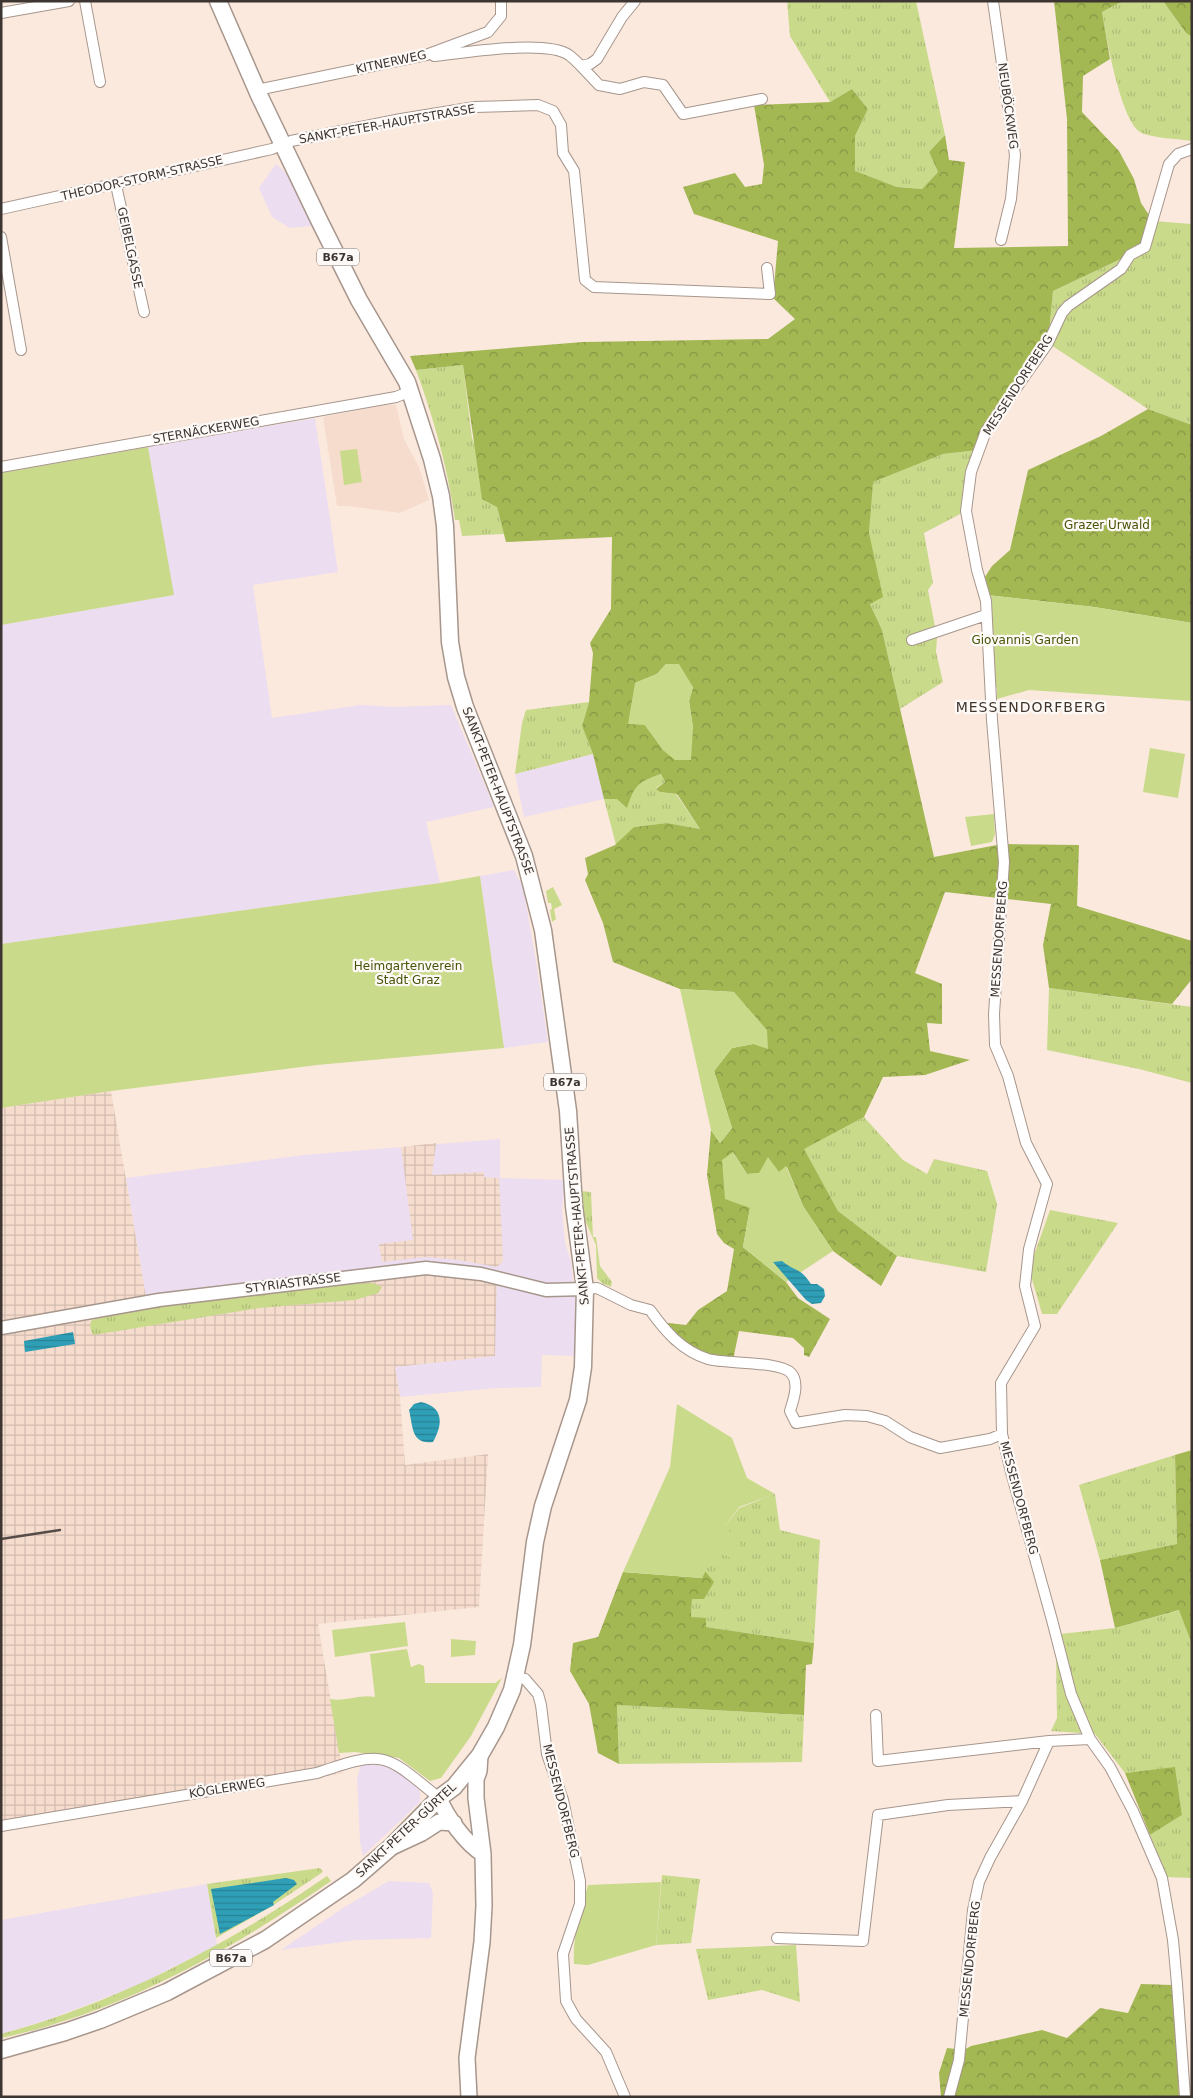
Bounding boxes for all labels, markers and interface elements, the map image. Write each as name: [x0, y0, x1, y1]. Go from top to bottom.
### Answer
street label: KITNERWEG: [354, 48, 428, 76]
street label: NEUBÖCKWEG: [995, 61, 1023, 150]
street label: SANKT-PETER-HAUPTSTRASSE: [298, 102, 476, 146]
street label: THEODOR-STORM-STRASSE: [59, 153, 224, 204]
street label: GEIBELGASSE: [114, 206, 146, 290]
road number: B67a: [317, 248, 359, 266]
street label: MESSENDORFBERG: [980, 332, 1056, 438]
street label: STERNÄCKERWEG: [151, 413, 261, 446]
park label: Grazer Urwald: [1064, 518, 1150, 532]
park label: Giovannis Garden: [971, 633, 1079, 647]
district label: MESSENDORFBERG: [956, 699, 1106, 715]
street label: SANKT-PETER-HAUPTSTRASSE: [459, 705, 537, 877]
street label: MESSENDORFBERG: [988, 880, 1010, 998]
park label: Heimgartenverein Stadt Graz: [354, 959, 462, 987]
road number: B67a: [544, 1074, 586, 1090]
street label: SANKT-PETER-HAUPTSTRASSE: [562, 1126, 592, 1306]
street label: STYRIASTRASSE: [244, 1270, 342, 1296]
street label: MESSENDORFBERG: [997, 1440, 1041, 1556]
street label: MESSENDORFBERG: [540, 1742, 582, 1860]
street label: KÖGLERWEG: [188, 1773, 266, 1801]
street label: SANKT-PETER-GÜRTEL: [352, 1778, 459, 1880]
street label: MESSENDORFBERG: [957, 1900, 983, 2018]
road number: B67a: [210, 1950, 252, 1966]

